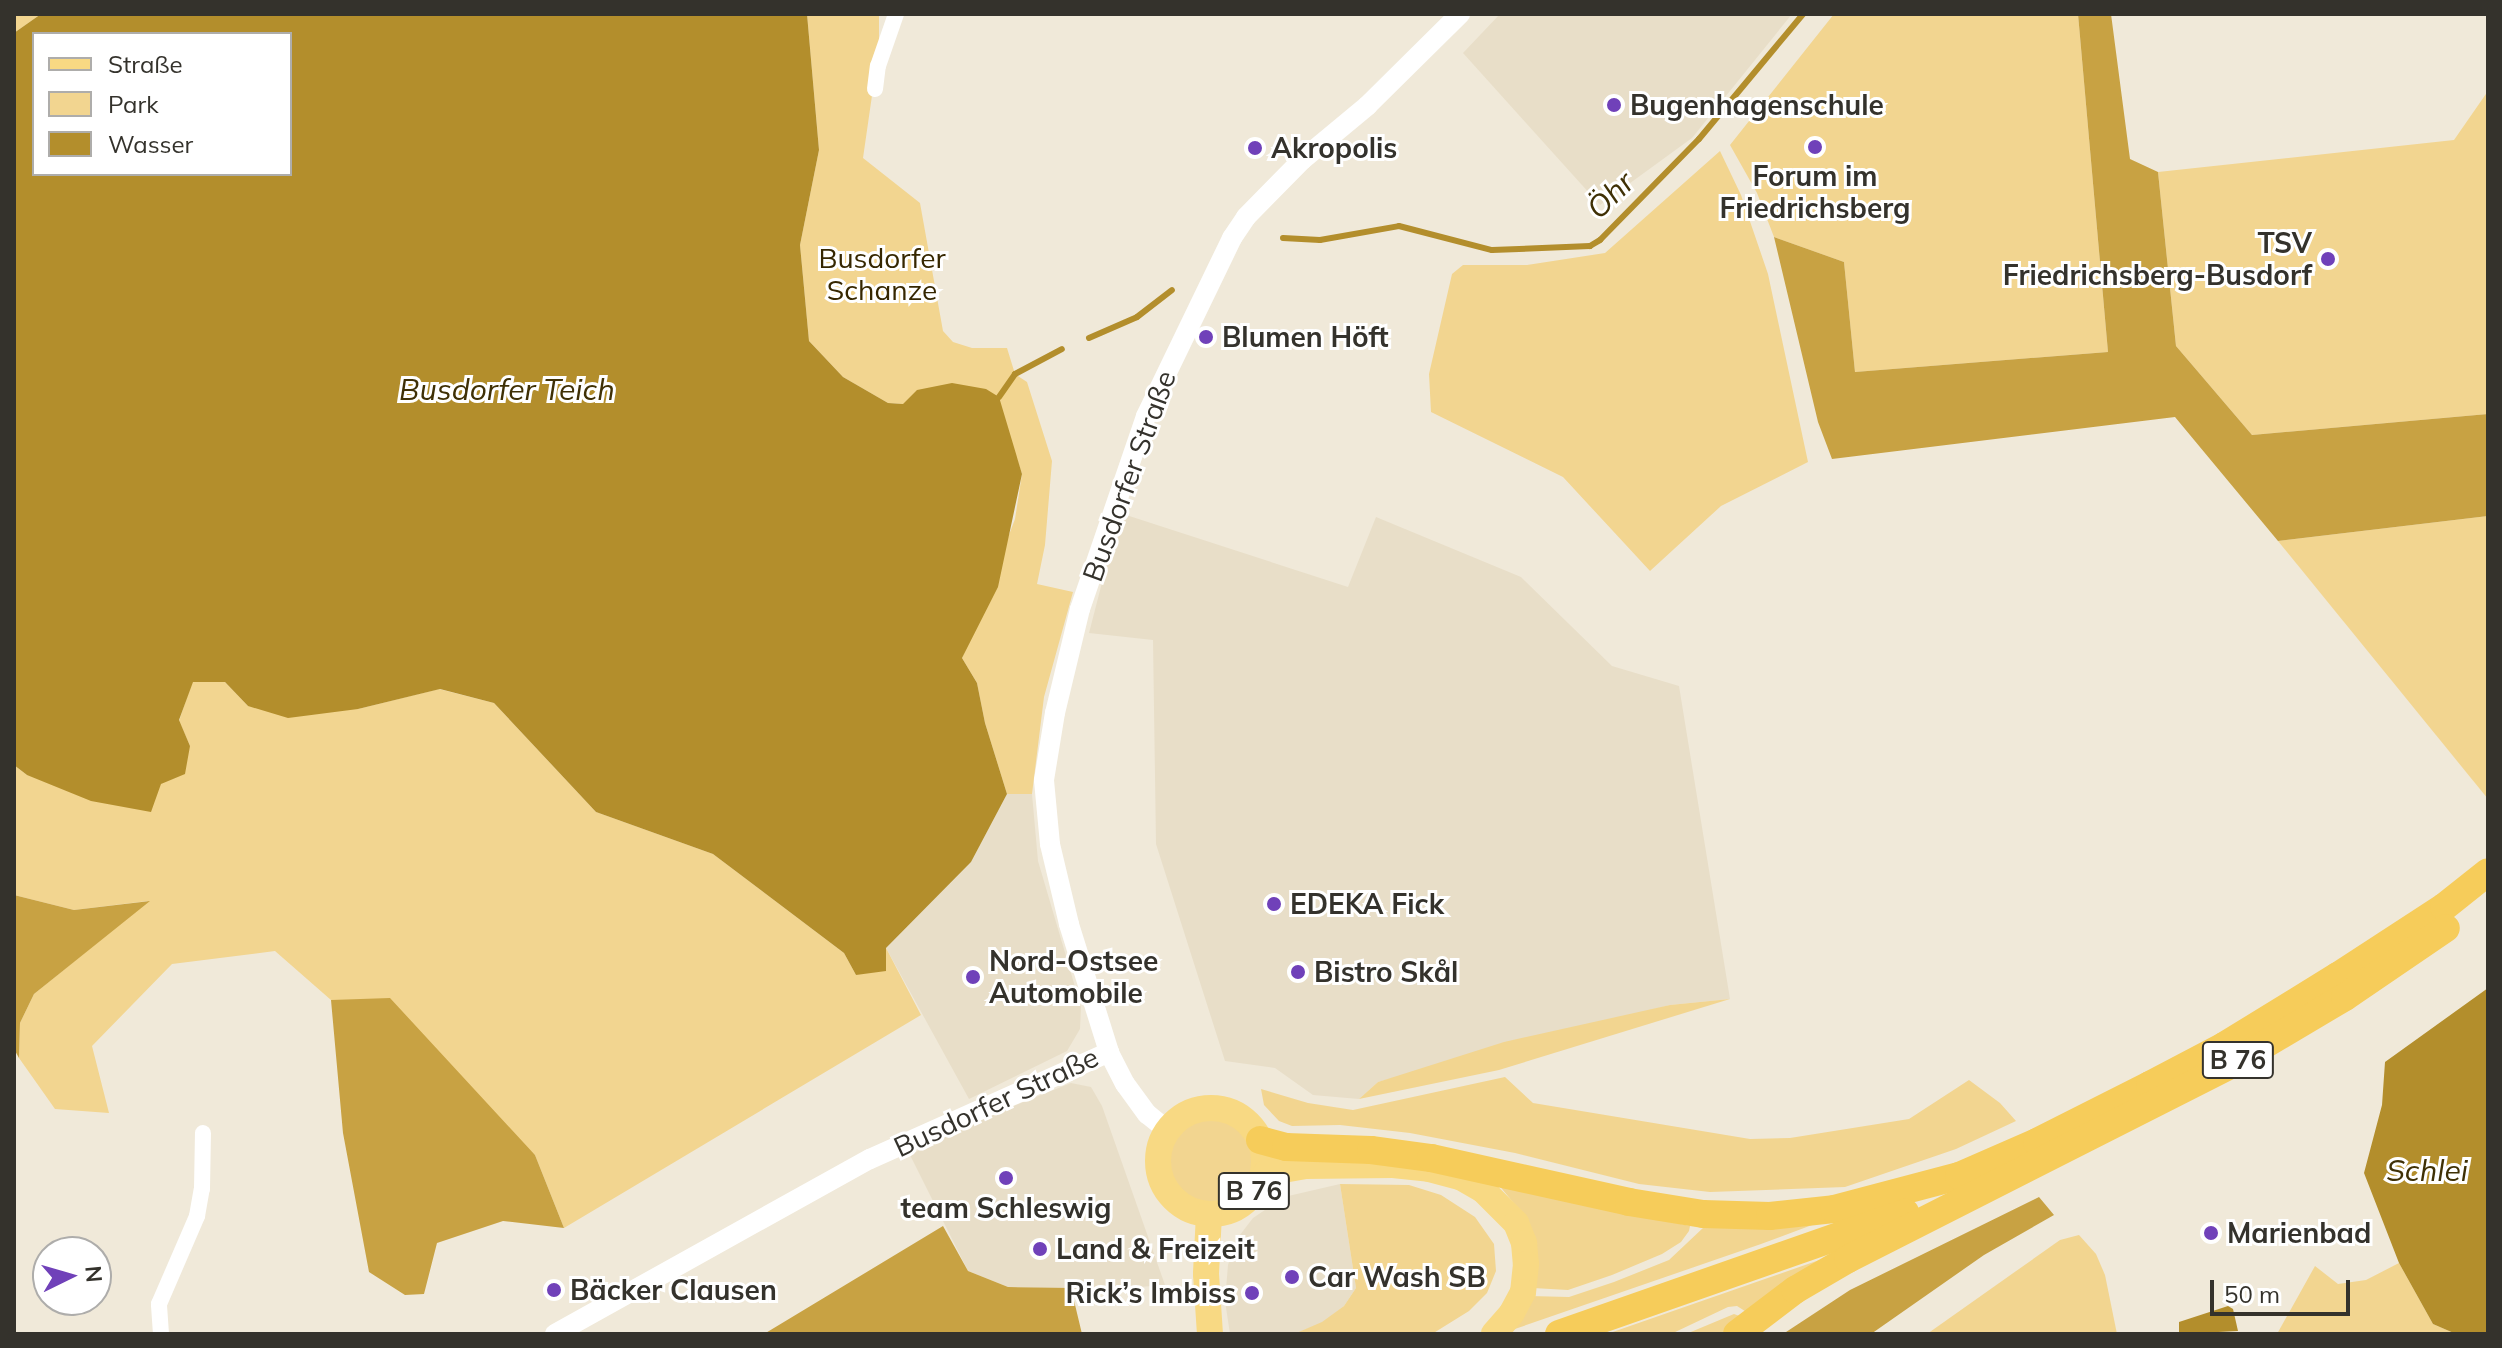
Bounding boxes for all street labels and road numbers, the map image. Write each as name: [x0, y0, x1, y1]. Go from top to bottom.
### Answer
street label: Busdorfer Straße: [1075, 366, 1183, 586]
road number: B 76: [2200, 1038, 2276, 1082]
street label: Busdorfer Straße: [889, 1040, 1103, 1164]
road number: B 76: [1216, 1169, 1292, 1213]

